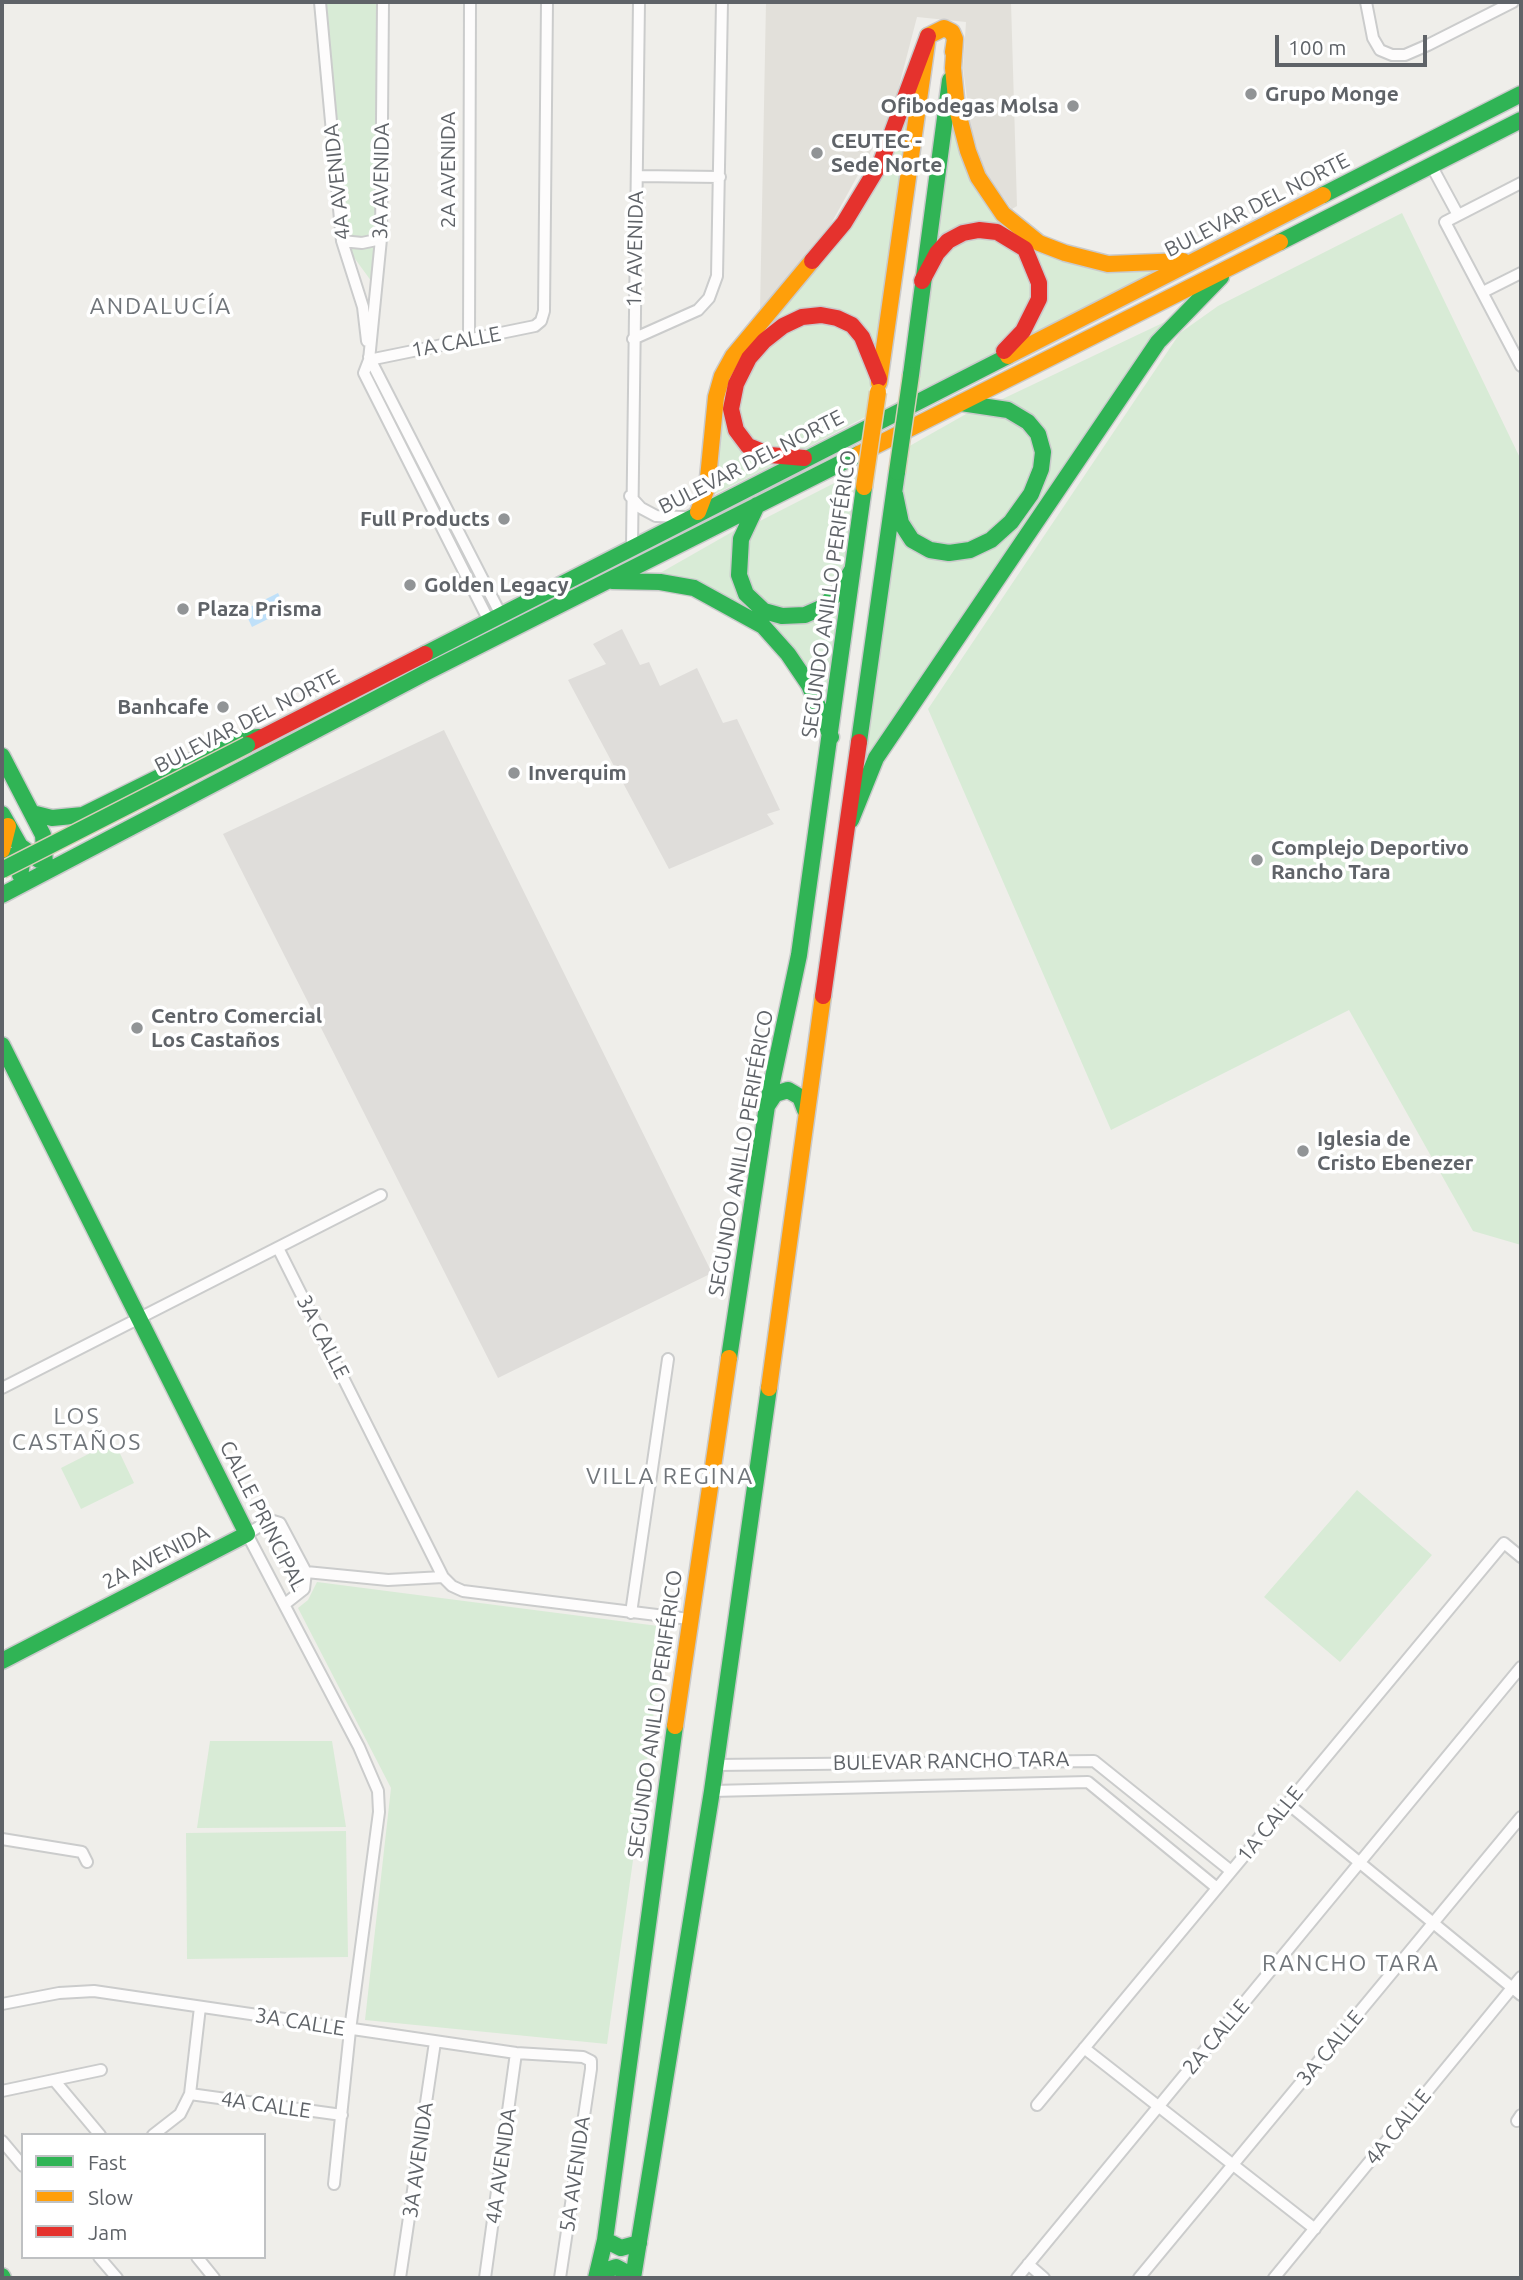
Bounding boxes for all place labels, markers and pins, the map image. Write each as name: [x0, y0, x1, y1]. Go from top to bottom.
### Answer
place label: Grupo Monge: [1265, 81, 1399, 107]
marker: Grupo Monge: [1243, 86, 1259, 102]
place label: Ofibodegas Molsa: [880, 93, 1059, 119]
marker: Ofibodegas Molsa: [1065, 98, 1081, 114]
place label: CEUTEC - Sede Norte: [831, 128, 942, 178]
marker: CEUTEC - Sede Norte: [809, 145, 825, 161]
place label: Full Products: [360, 506, 490, 532]
marker: Full Products: [496, 511, 512, 527]
place label: Golden Legacy: [424, 572, 569, 598]
marker: Golden Legacy: [402, 577, 418, 593]
place label: Plaza Prisma: [197, 596, 322, 622]
marker: Plaza Prisma: [175, 601, 191, 617]
place label: Banhcafe: [117, 694, 209, 720]
marker: Banhcafe: [215, 699, 231, 715]
place label: Inverquim: [528, 760, 627, 786]
marker: Inverquim: [506, 765, 522, 781]
place label: Complejo Deportivo Rancho Tara: [1271, 835, 1469, 885]
marker: Complejo Deportivo Rancho Tara: [1249, 852, 1265, 868]
place label: Centro Comercial Los Castaños: [151, 1003, 322, 1053]
marker: Centro Comercial Los Castaños: [129, 1020, 145, 1036]
place label: Iglesia de Cristo Ebenezer: [1317, 1126, 1473, 1176]
marker: Iglesia de Cristo Ebenezer: [1295, 1143, 1311, 1159]

